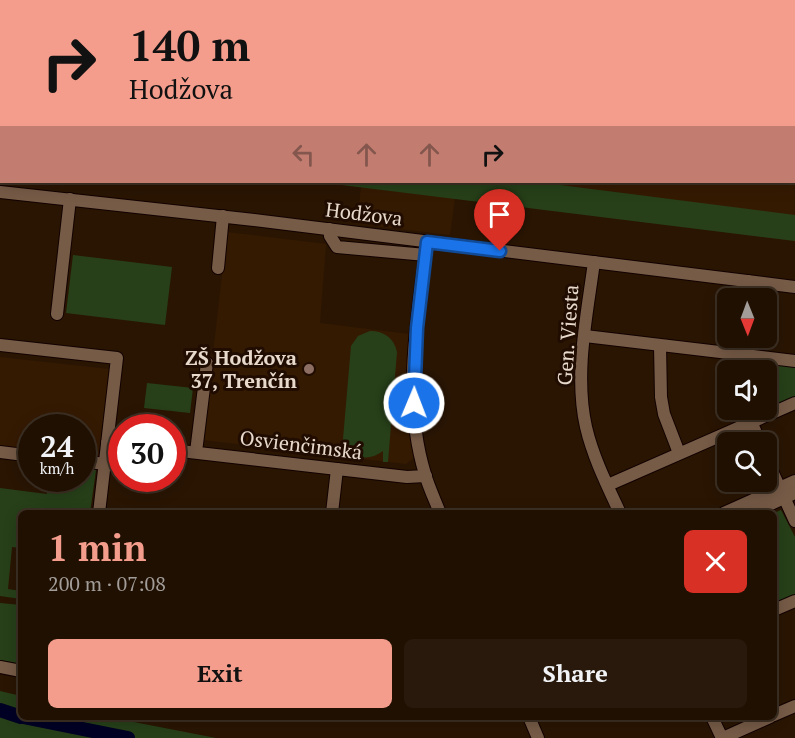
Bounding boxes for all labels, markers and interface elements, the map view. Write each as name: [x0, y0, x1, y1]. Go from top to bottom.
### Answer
text: 140 m: [129, 17, 250, 73]
icon: right: [30, 24, 108, 102]
text: Hodžova: [129, 71, 233, 107]
icon: left: [287, 138, 320, 171]
icon: ahead: [350, 138, 383, 171]
icon: ahead: [413, 138, 446, 171]
icon: right: [476, 138, 509, 171]
pin: [474, 189, 525, 251]
street label: Hodžova: [324, 195, 404, 232]
icon: arrive: [483, 198, 516, 231]
street label: Gen. Viesta: [551, 284, 584, 386]
north arrow: [717, 288, 777, 348]
map controls: [717, 288, 777, 492]
place label: ZŠ Hodžova 37, Trenčín: [185, 344, 297, 394]
button: sound: [717, 360, 777, 420]
marker: ZŠ Hodžova 37, Trenčín: [302, 362, 316, 376]
position arrow: [382, 371, 446, 435]
speed limit sign: 30: [108, 414, 186, 492]
street label: Osvienčimská: [238, 424, 364, 465]
text: 24: [40, 426, 74, 466]
button: search: [717, 432, 777, 492]
text: km/h: [40, 458, 74, 478]
text: 1 min: [48, 524, 146, 571]
button: close: [684, 530, 747, 593]
text: 200 m · 07:08: [48, 570, 166, 597]
button: Exit: [48, 639, 392, 708]
button: Share: [404, 639, 747, 708]

